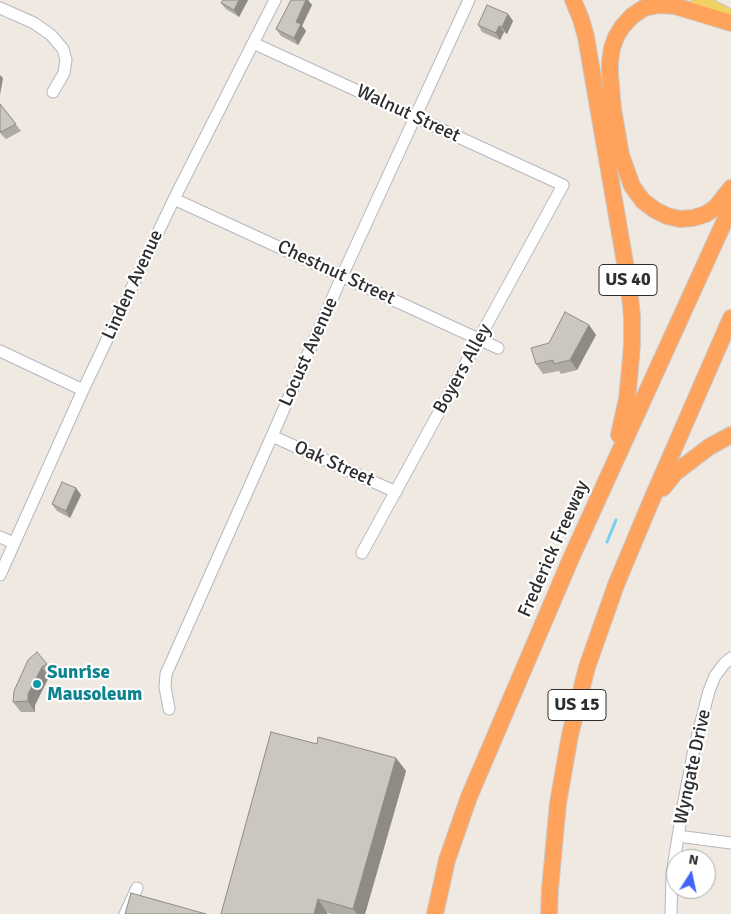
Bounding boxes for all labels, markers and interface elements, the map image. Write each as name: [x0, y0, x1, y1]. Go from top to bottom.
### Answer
street label: Walnut Street: [353, 80, 463, 148]
street label: Linden Avenue: [98, 226, 168, 344]
street label: Chestnut Street: [273, 236, 399, 310]
road number: US 40: [599, 264, 657, 296]
street label: Locust Avenue: [275, 294, 343, 410]
street label: Boyers Alley: [429, 320, 497, 418]
street label: Oak Street: [290, 436, 378, 492]
street label: Frederick Freeway: [514, 477, 594, 621]
place label: Sunrise Mausoleum: [47, 662, 142, 706]
marker: Sunrise Mausoleum: [31, 678, 43, 690]
road number: US 15: [548, 690, 606, 720]
street label: Wyngate Drive: [670, 707, 716, 827]
north arrow: [666, 849, 716, 899]
text: N: [687, 851, 700, 869]

